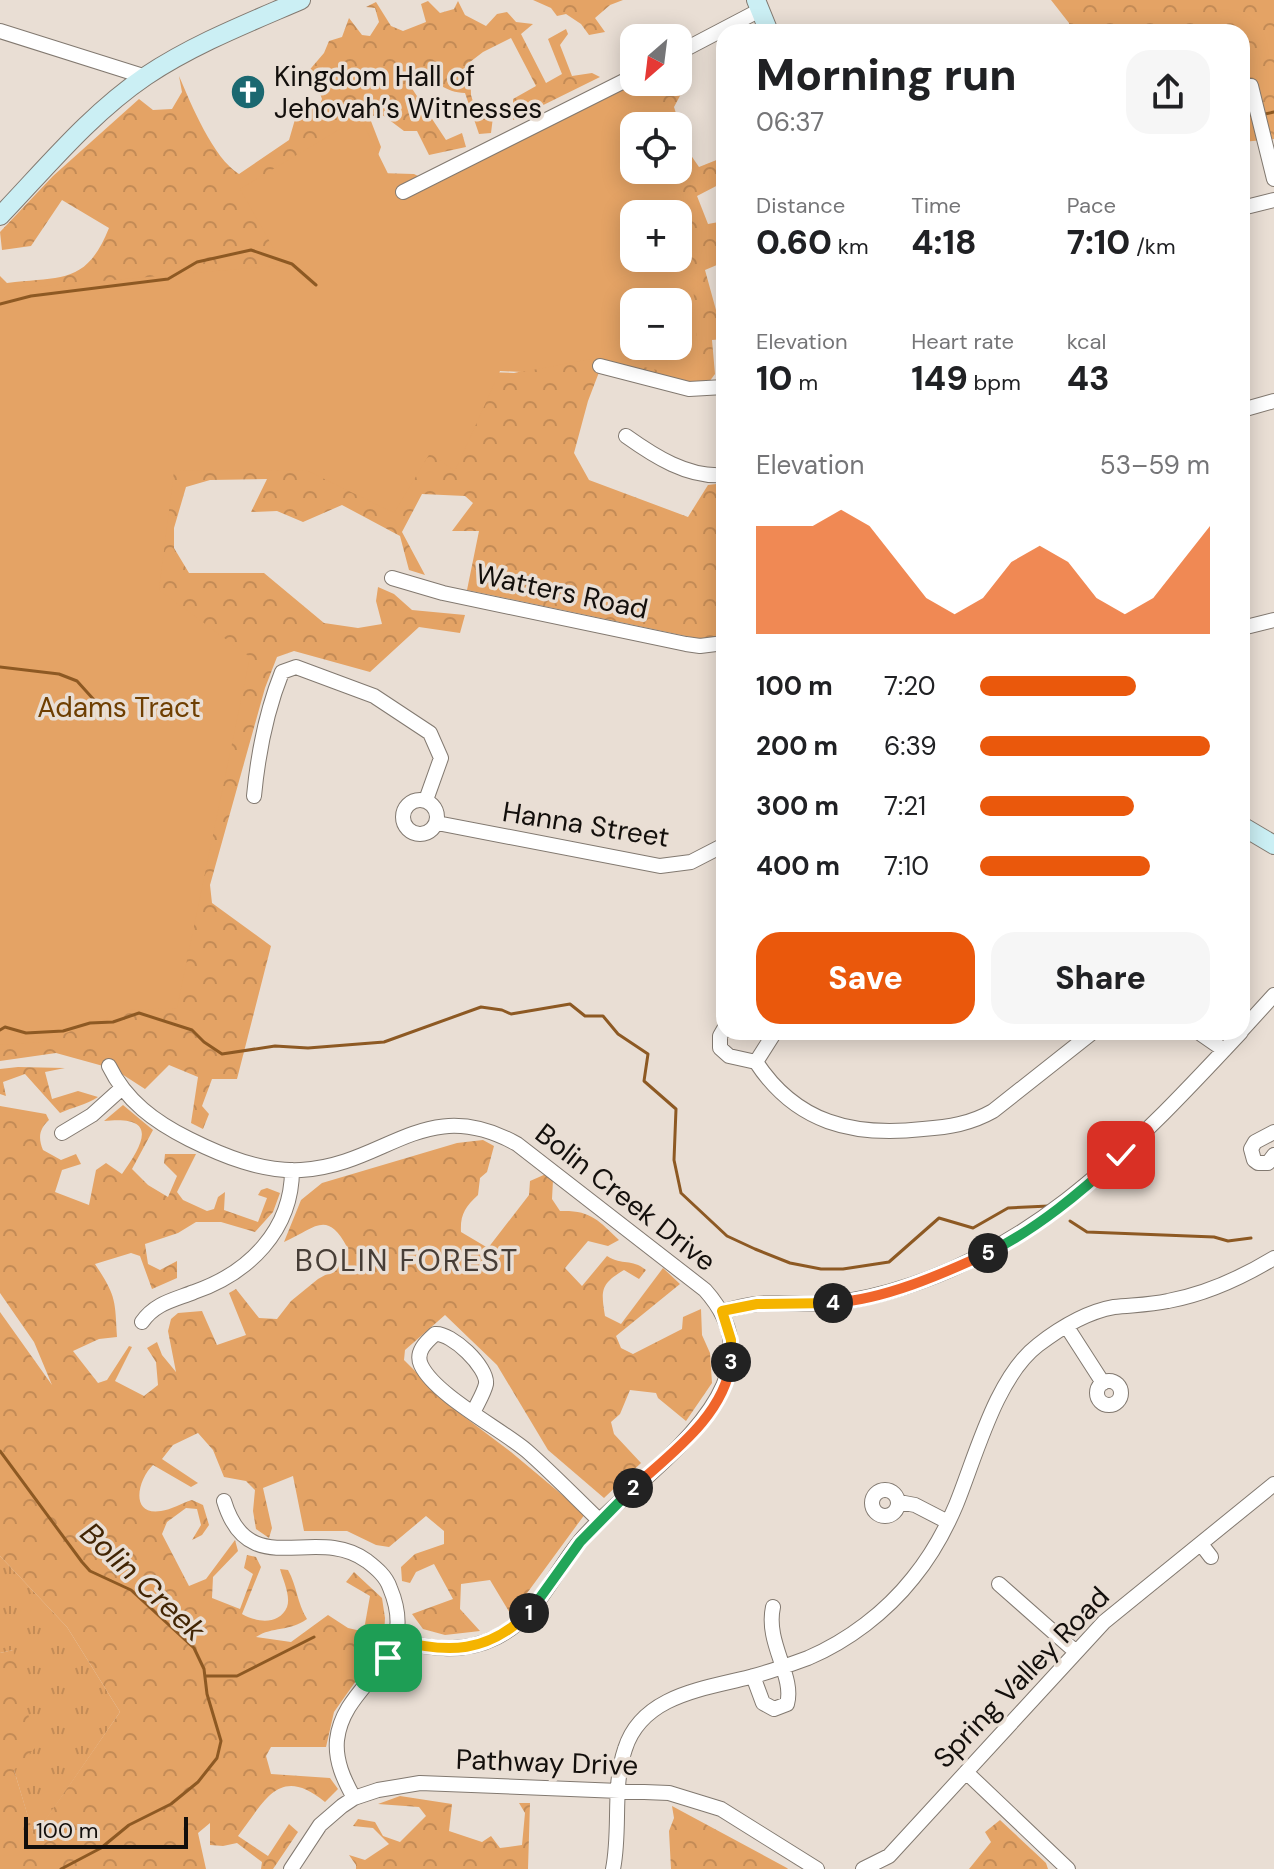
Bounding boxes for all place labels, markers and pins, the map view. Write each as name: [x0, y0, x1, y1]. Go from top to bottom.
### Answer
place label: Kingdom Hall of Jehovah’s Witnesses: [274, 58, 542, 127]
church icon: Kingdom Hall of Jehovah’s Witnesses: [229, 73, 267, 111]
pin: [1087, 1121, 1155, 1189]
pin: 5: [968, 1233, 1008, 1273]
pin: 4: [813, 1283, 853, 1323]
pin: 3: [711, 1342, 751, 1382]
pin: 2: [613, 1468, 653, 1508]
pin: 1: [509, 1593, 549, 1633]
pin: [354, 1624, 422, 1692]

